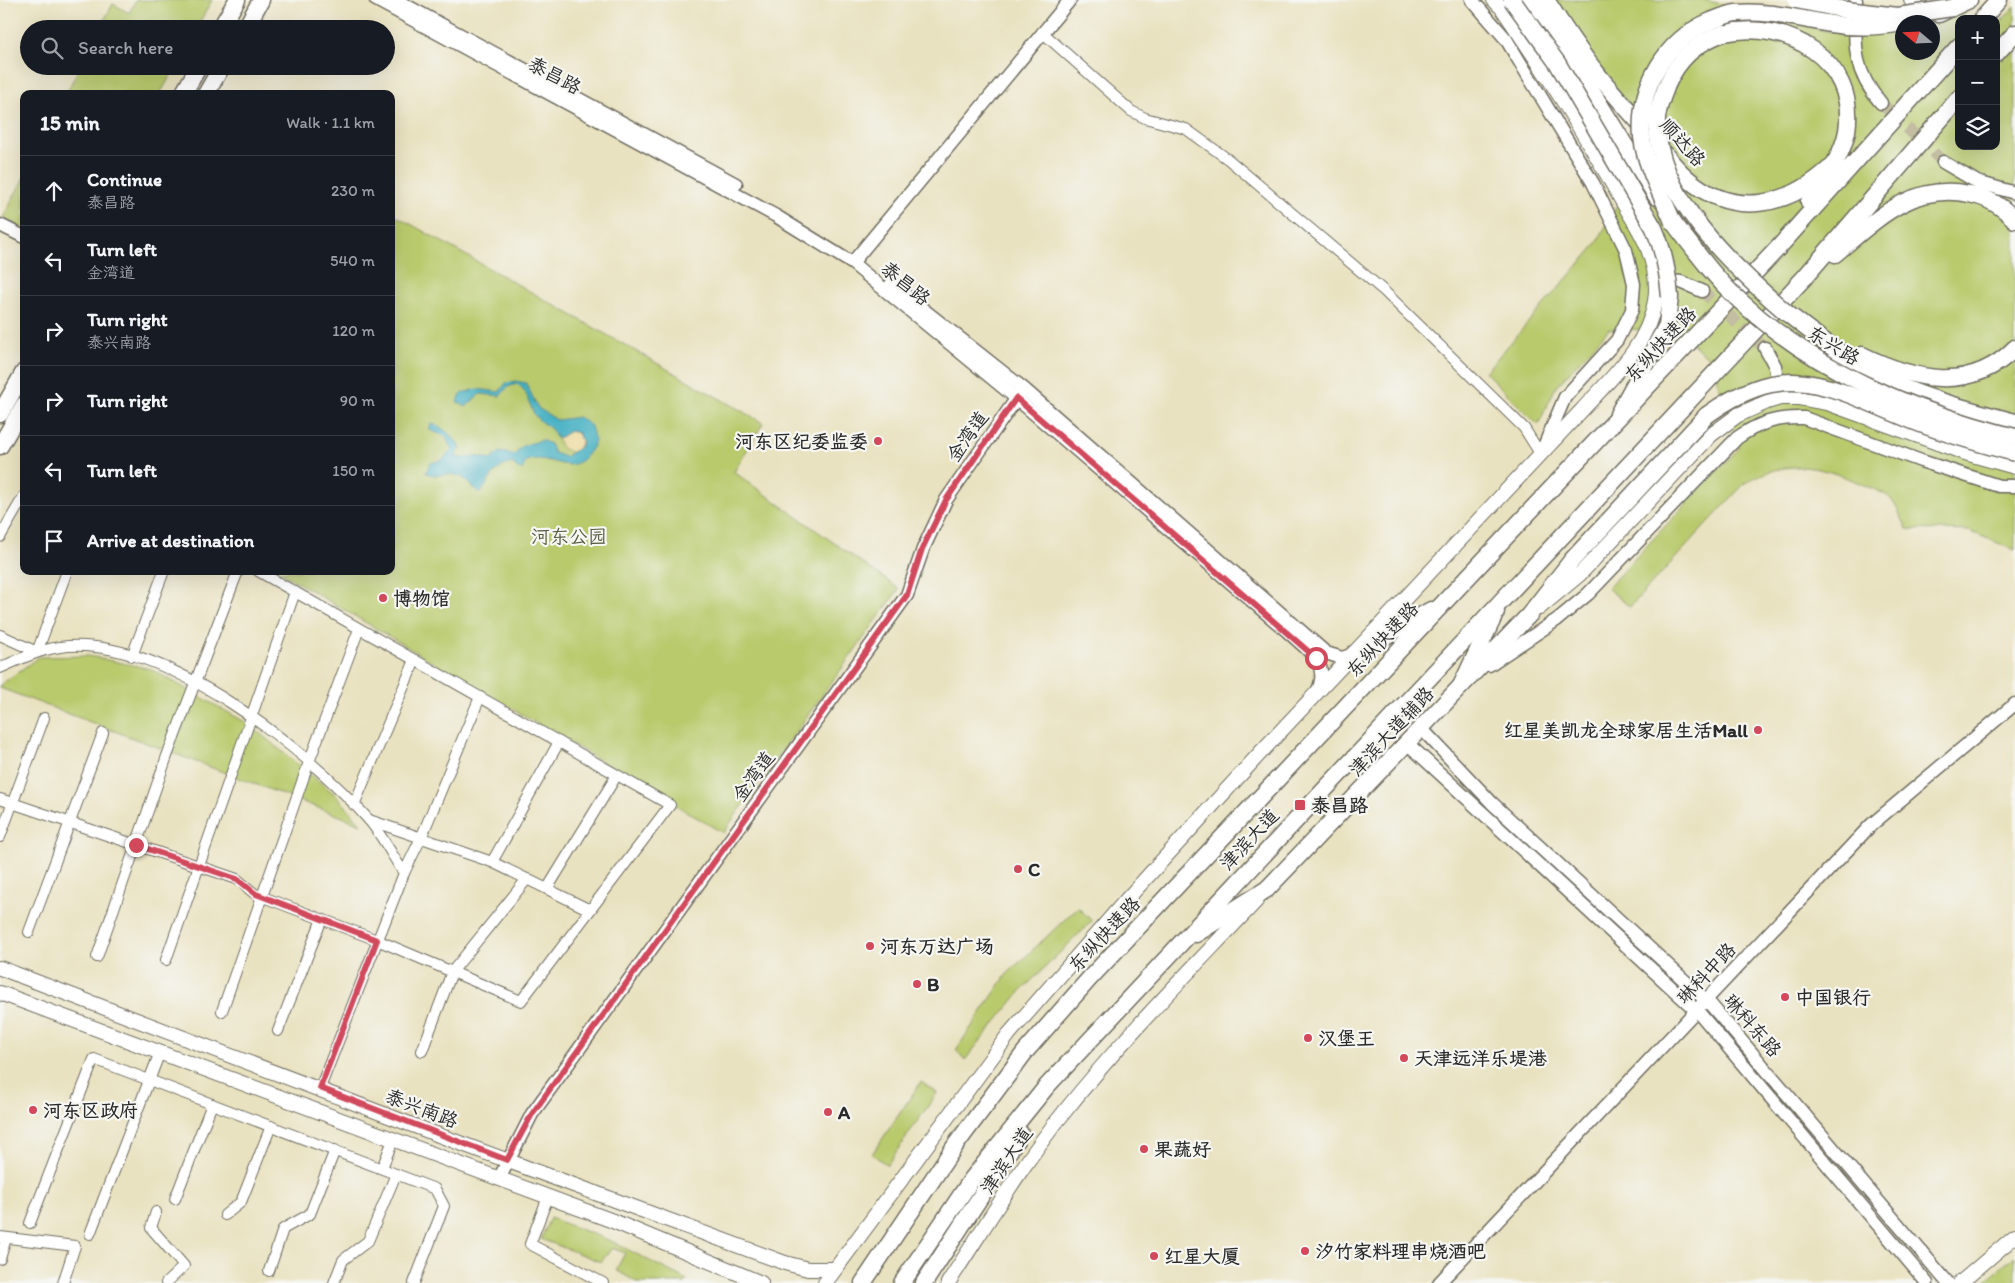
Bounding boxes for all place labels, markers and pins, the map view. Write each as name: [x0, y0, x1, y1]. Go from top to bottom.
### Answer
place label: 河东区纪委监委: [735, 430, 868, 453]
marker: 河东区纪委监委: [872, 435, 884, 447]
place label: 博物馆: [393, 587, 450, 610]
marker: 博物馆: [377, 592, 389, 604]
place label: 红星美凯龙全球家居生活Mall: [1503, 719, 1749, 742]
marker: 红星美凯龙全球家居生活Mall: [1752, 724, 1764, 736]
place label: 泰昌路: [1311, 794, 1368, 817]
marker: 泰昌路: [1293, 798, 1307, 812]
place label: C: [1028, 858, 1040, 881]
marker: C: [1012, 863, 1024, 875]
place label: 河东万达广场: [880, 935, 994, 958]
marker: 河东万达广场: [864, 940, 876, 952]
place label: B: [927, 973, 939, 996]
marker: B: [911, 978, 923, 990]
place label: 中国银行: [1795, 986, 1871, 1009]
marker: 中国银行: [1779, 991, 1791, 1003]
place label: 汉堡王: [1318, 1027, 1375, 1050]
marker: 汉堡王: [1302, 1032, 1314, 1044]
place label: 天津远洋乐堤港: [1414, 1047, 1547, 1070]
marker: 天津远洋乐堤港: [1398, 1052, 1410, 1064]
place label: 河东区政府: [43, 1099, 138, 1122]
place label: A: [837, 1101, 851, 1124]
marker: 河东区政府: [27, 1104, 39, 1116]
marker: A: [822, 1106, 834, 1118]
place label: 果蔬好: [1154, 1138, 1212, 1161]
marker: 果蔬好: [1138, 1143, 1150, 1155]
place label: 汐竹家料理串烧酒吧: [1315, 1240, 1486, 1263]
place label: 红星大厦: [1164, 1245, 1240, 1268]
marker: 汐竹家料理串烧酒吧: [1299, 1245, 1311, 1257]
marker: 红星大厦: [1148, 1250, 1160, 1262]

